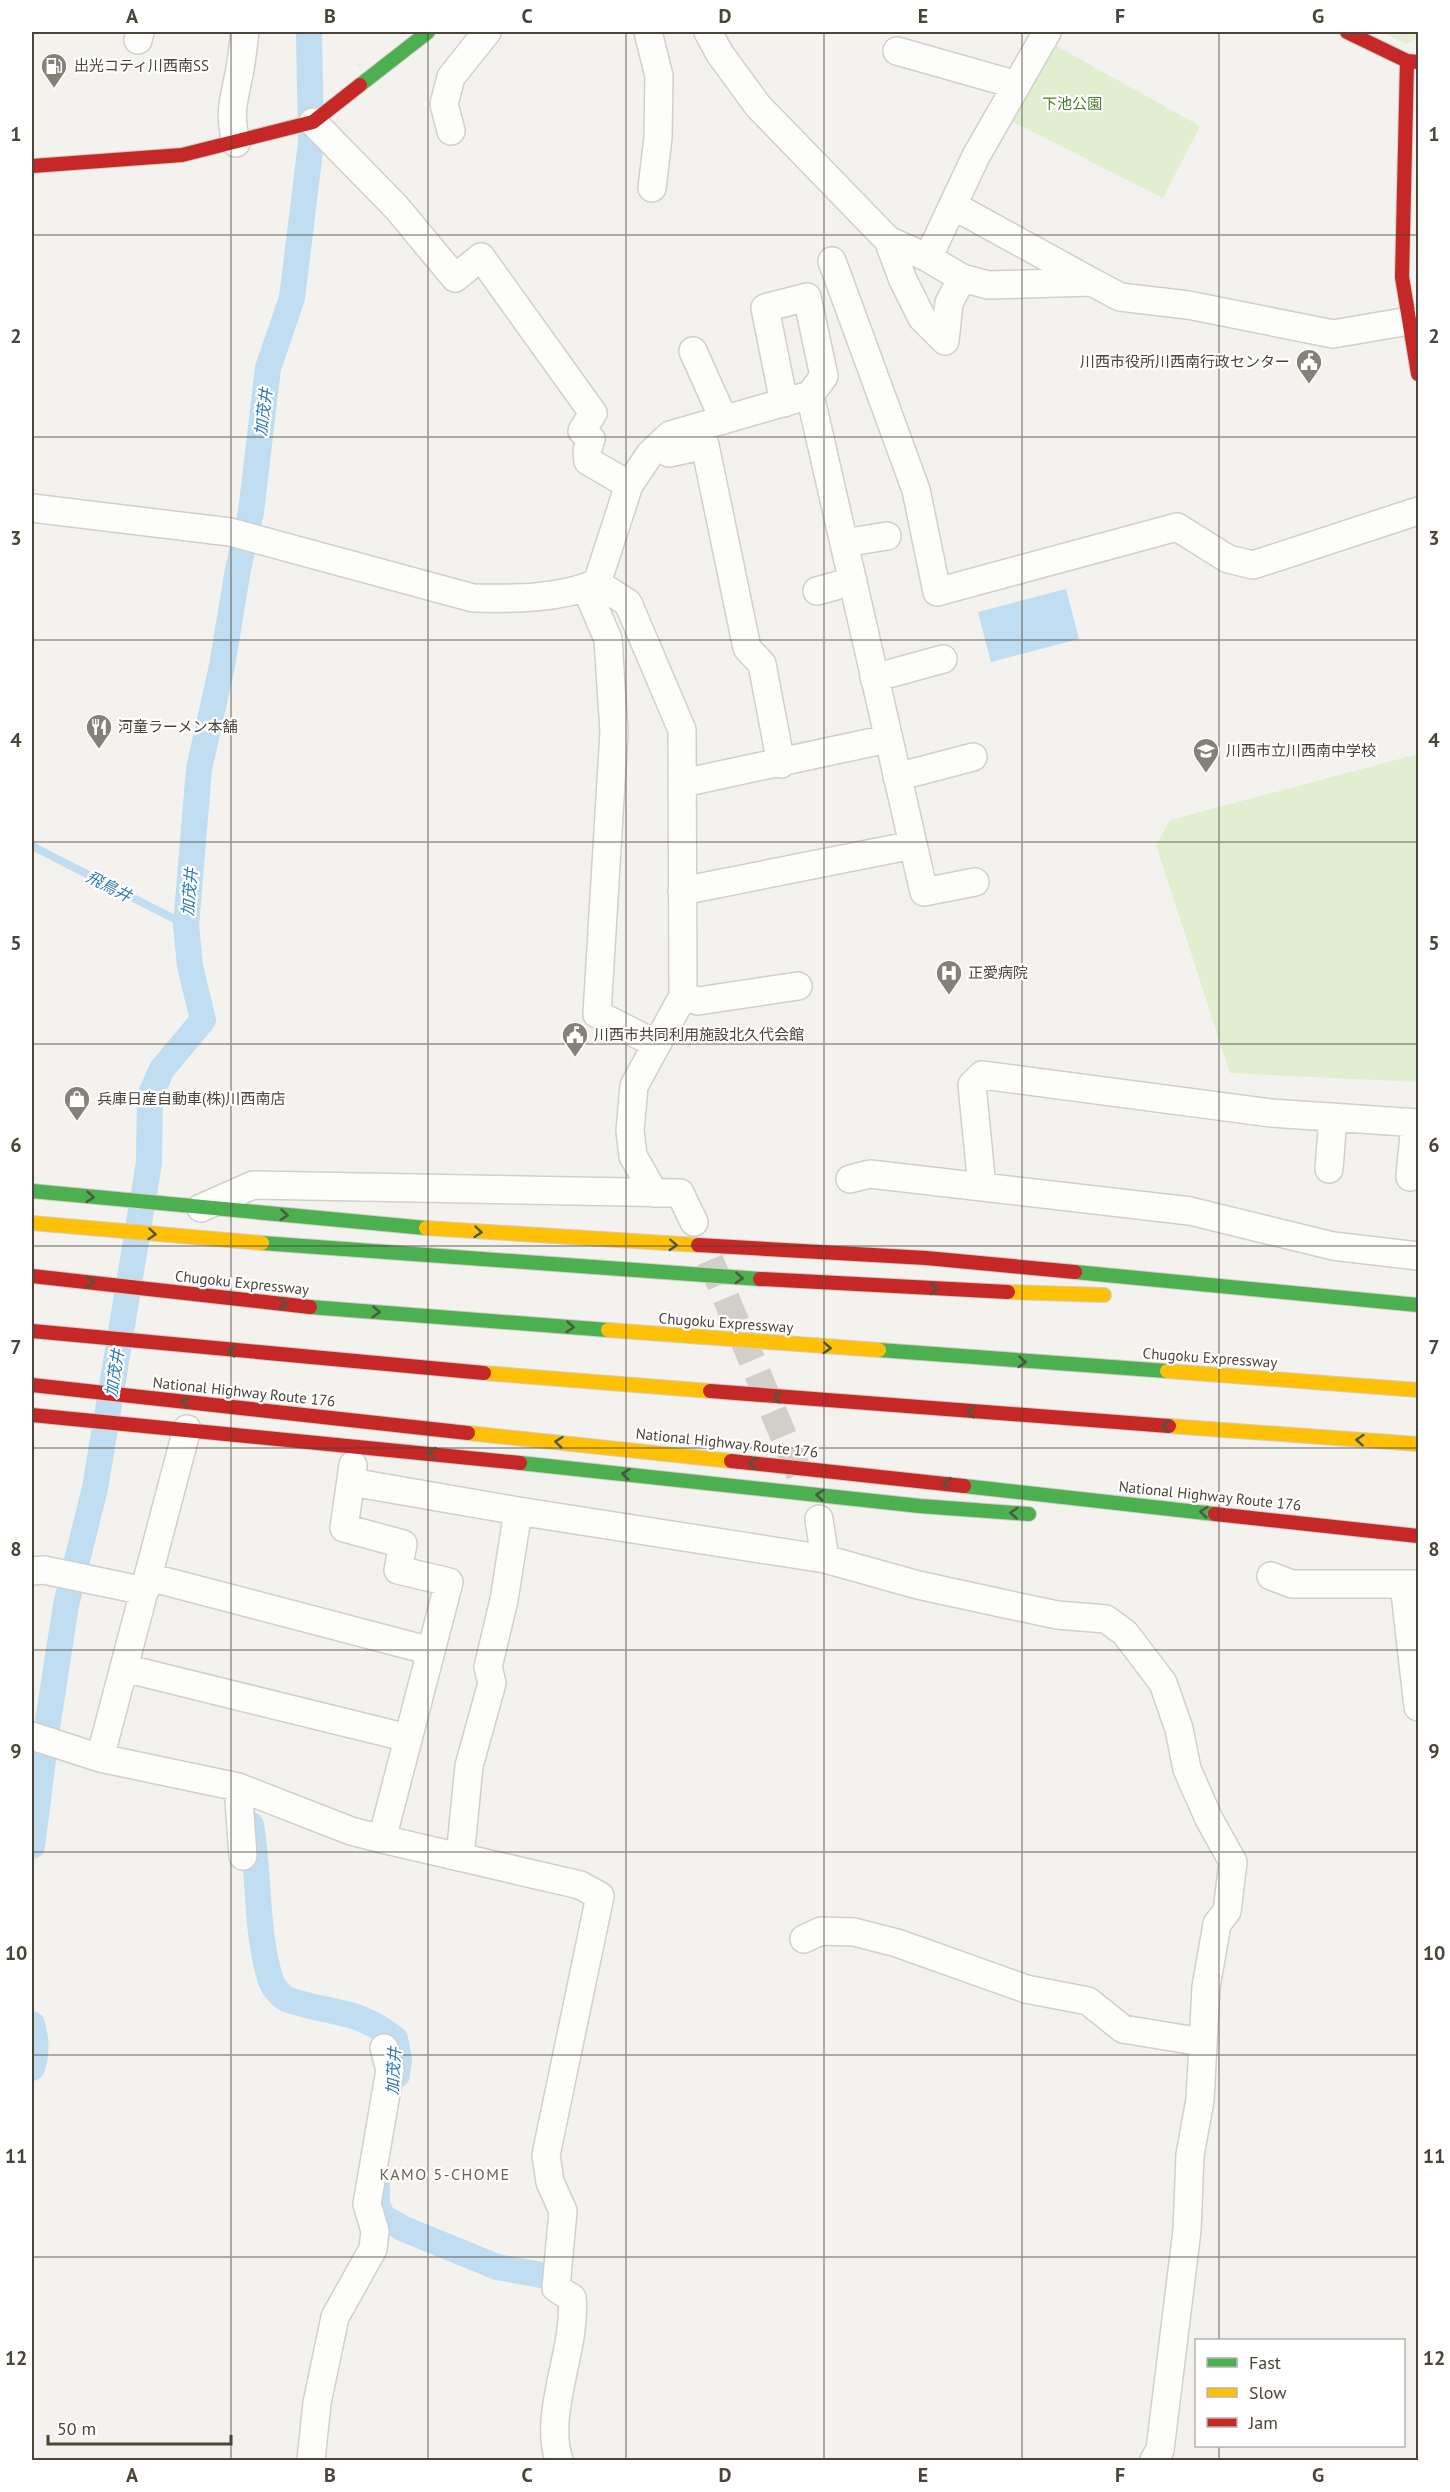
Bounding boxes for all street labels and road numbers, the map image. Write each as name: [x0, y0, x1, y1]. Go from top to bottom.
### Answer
street label: Chugoku Expressway: [174, 1266, 310, 1299]
street label: Chugoku Expressway: [658, 1308, 794, 1337]
street label: Chugoku Expressway: [1142, 1343, 1278, 1372]
street label: National Highway Route 176: [152, 1372, 336, 1411]
street label: National Highway Route 176: [635, 1423, 819, 1462]
street label: National Highway Route 176: [1118, 1476, 1302, 1515]

